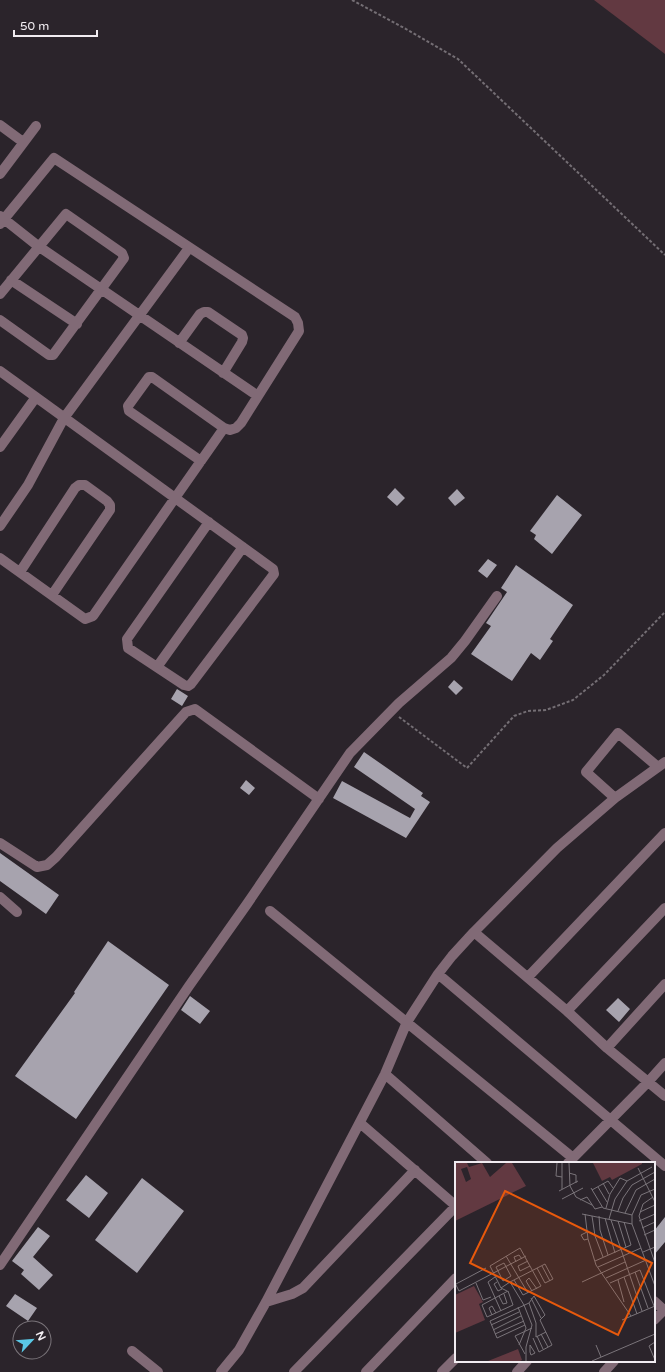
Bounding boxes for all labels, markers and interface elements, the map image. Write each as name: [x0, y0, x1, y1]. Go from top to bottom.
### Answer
scale bar: [14, 12, 97, 38]
text: 50 m: [20, 19, 49, 33]
inset map: [455, 1162, 655, 1362]
north arrow: [12, 1320, 52, 1360]
text: N: [33, 1329, 48, 1343]

